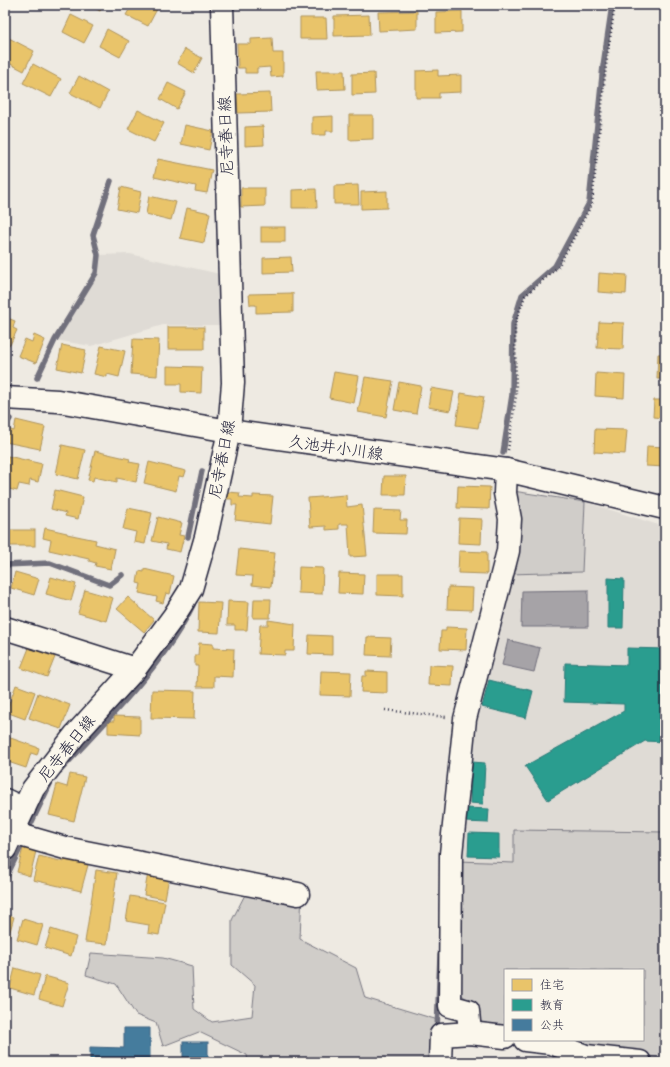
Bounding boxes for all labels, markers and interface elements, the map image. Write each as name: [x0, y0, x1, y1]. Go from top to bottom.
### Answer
street label: 尼寺春日線: [214, 96, 240, 176]
street label: 尼寺春日線: [204, 418, 242, 501]
street label: 久池井小川線: [287, 430, 385, 468]
street label: 尼寺春日線: [33, 711, 102, 788]
legend: [504, 969, 644, 1041]
text: 住宅: [540, 977, 564, 995]
text: 教育: [540, 997, 564, 1015]
text: 公共: [540, 1017, 564, 1035]

